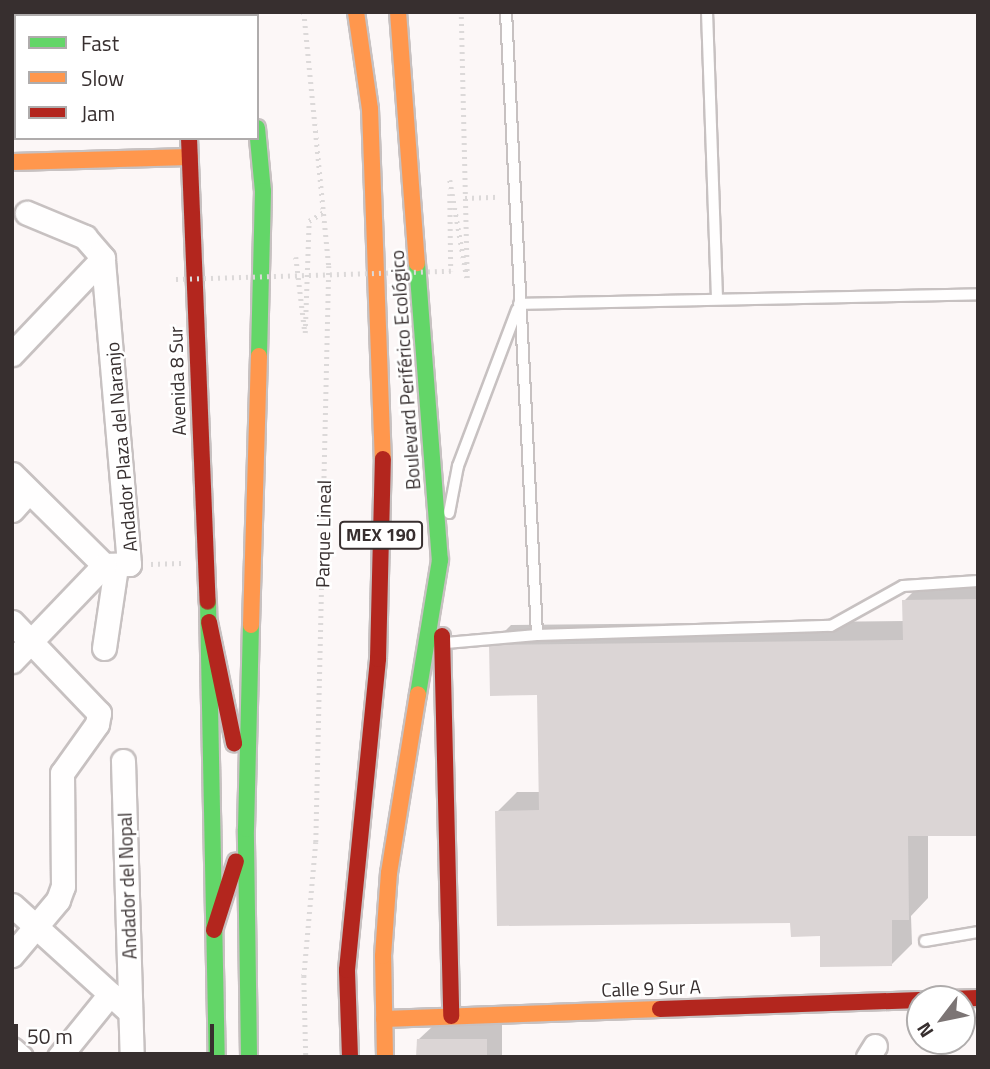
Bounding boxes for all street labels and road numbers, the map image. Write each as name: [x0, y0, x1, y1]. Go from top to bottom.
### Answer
street label: Boulevard Periférico Ecológico: [385, 249, 425, 491]
street label: Avenida 8 Sur: [164, 326, 190, 436]
street label: Andador Plaza del Naranjo: [100, 341, 142, 553]
street label: Parque Lineal: [311, 480, 335, 588]
road number: MEX 190: [339, 520, 423, 550]
street label: Andador del Nopal: [113, 812, 141, 960]
street label: Calle 9 Sur A: [601, 975, 701, 1001]

